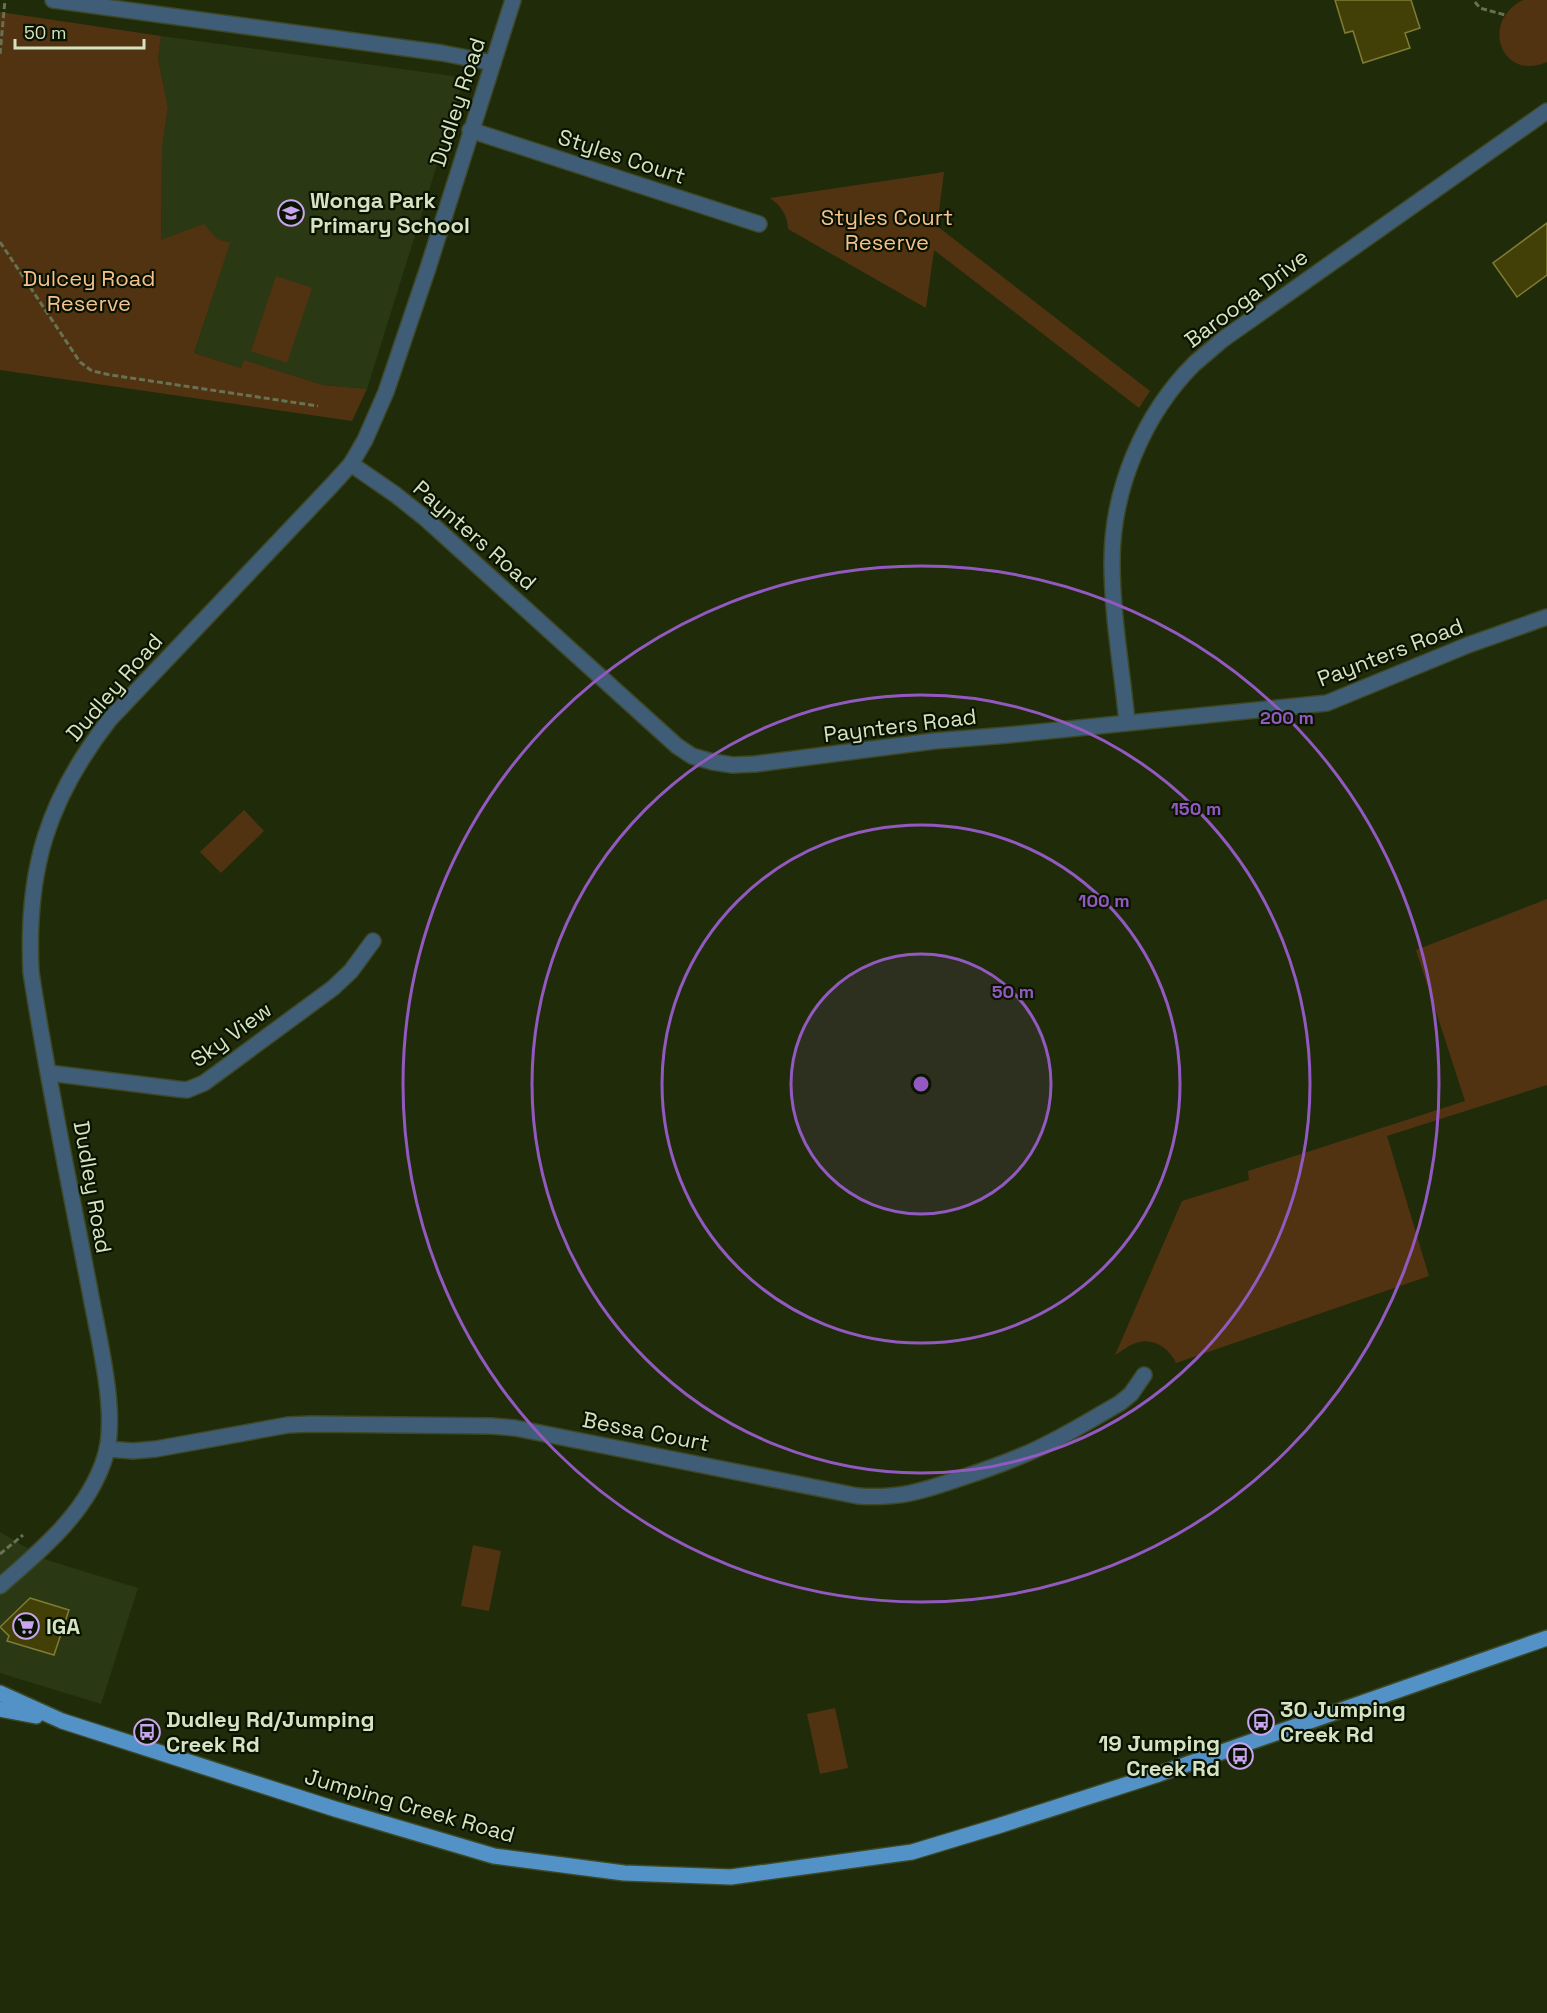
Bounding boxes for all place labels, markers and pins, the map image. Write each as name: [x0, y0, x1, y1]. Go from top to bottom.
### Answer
place label: Wonga Park Primary School: [310, 186, 470, 239]
school or university icon: Wonga Park Primary School: [276, 198, 306, 228]
centre of rings: [911, 1074, 931, 1094]
supermarket icon: IGA: [11, 1611, 41, 1641]
place label: IGA: [46, 1612, 80, 1640]
place label: 30 Jumping Creek Rd: [1280, 1695, 1406, 1748]
place label: Dudley Rd/Jumping Creek Rd: [166, 1705, 375, 1758]
bus stop icon: 30 Jumping Creek Rd: [1246, 1707, 1276, 1737]
bus stop icon: Dudley Rd/Jumping Creek Rd: [132, 1717, 162, 1747]
place label: 19 Jumping Creek Rd: [1098, 1729, 1220, 1782]
bus stop icon: 19 Jumping Creek Rd: [1225, 1741, 1255, 1771]

